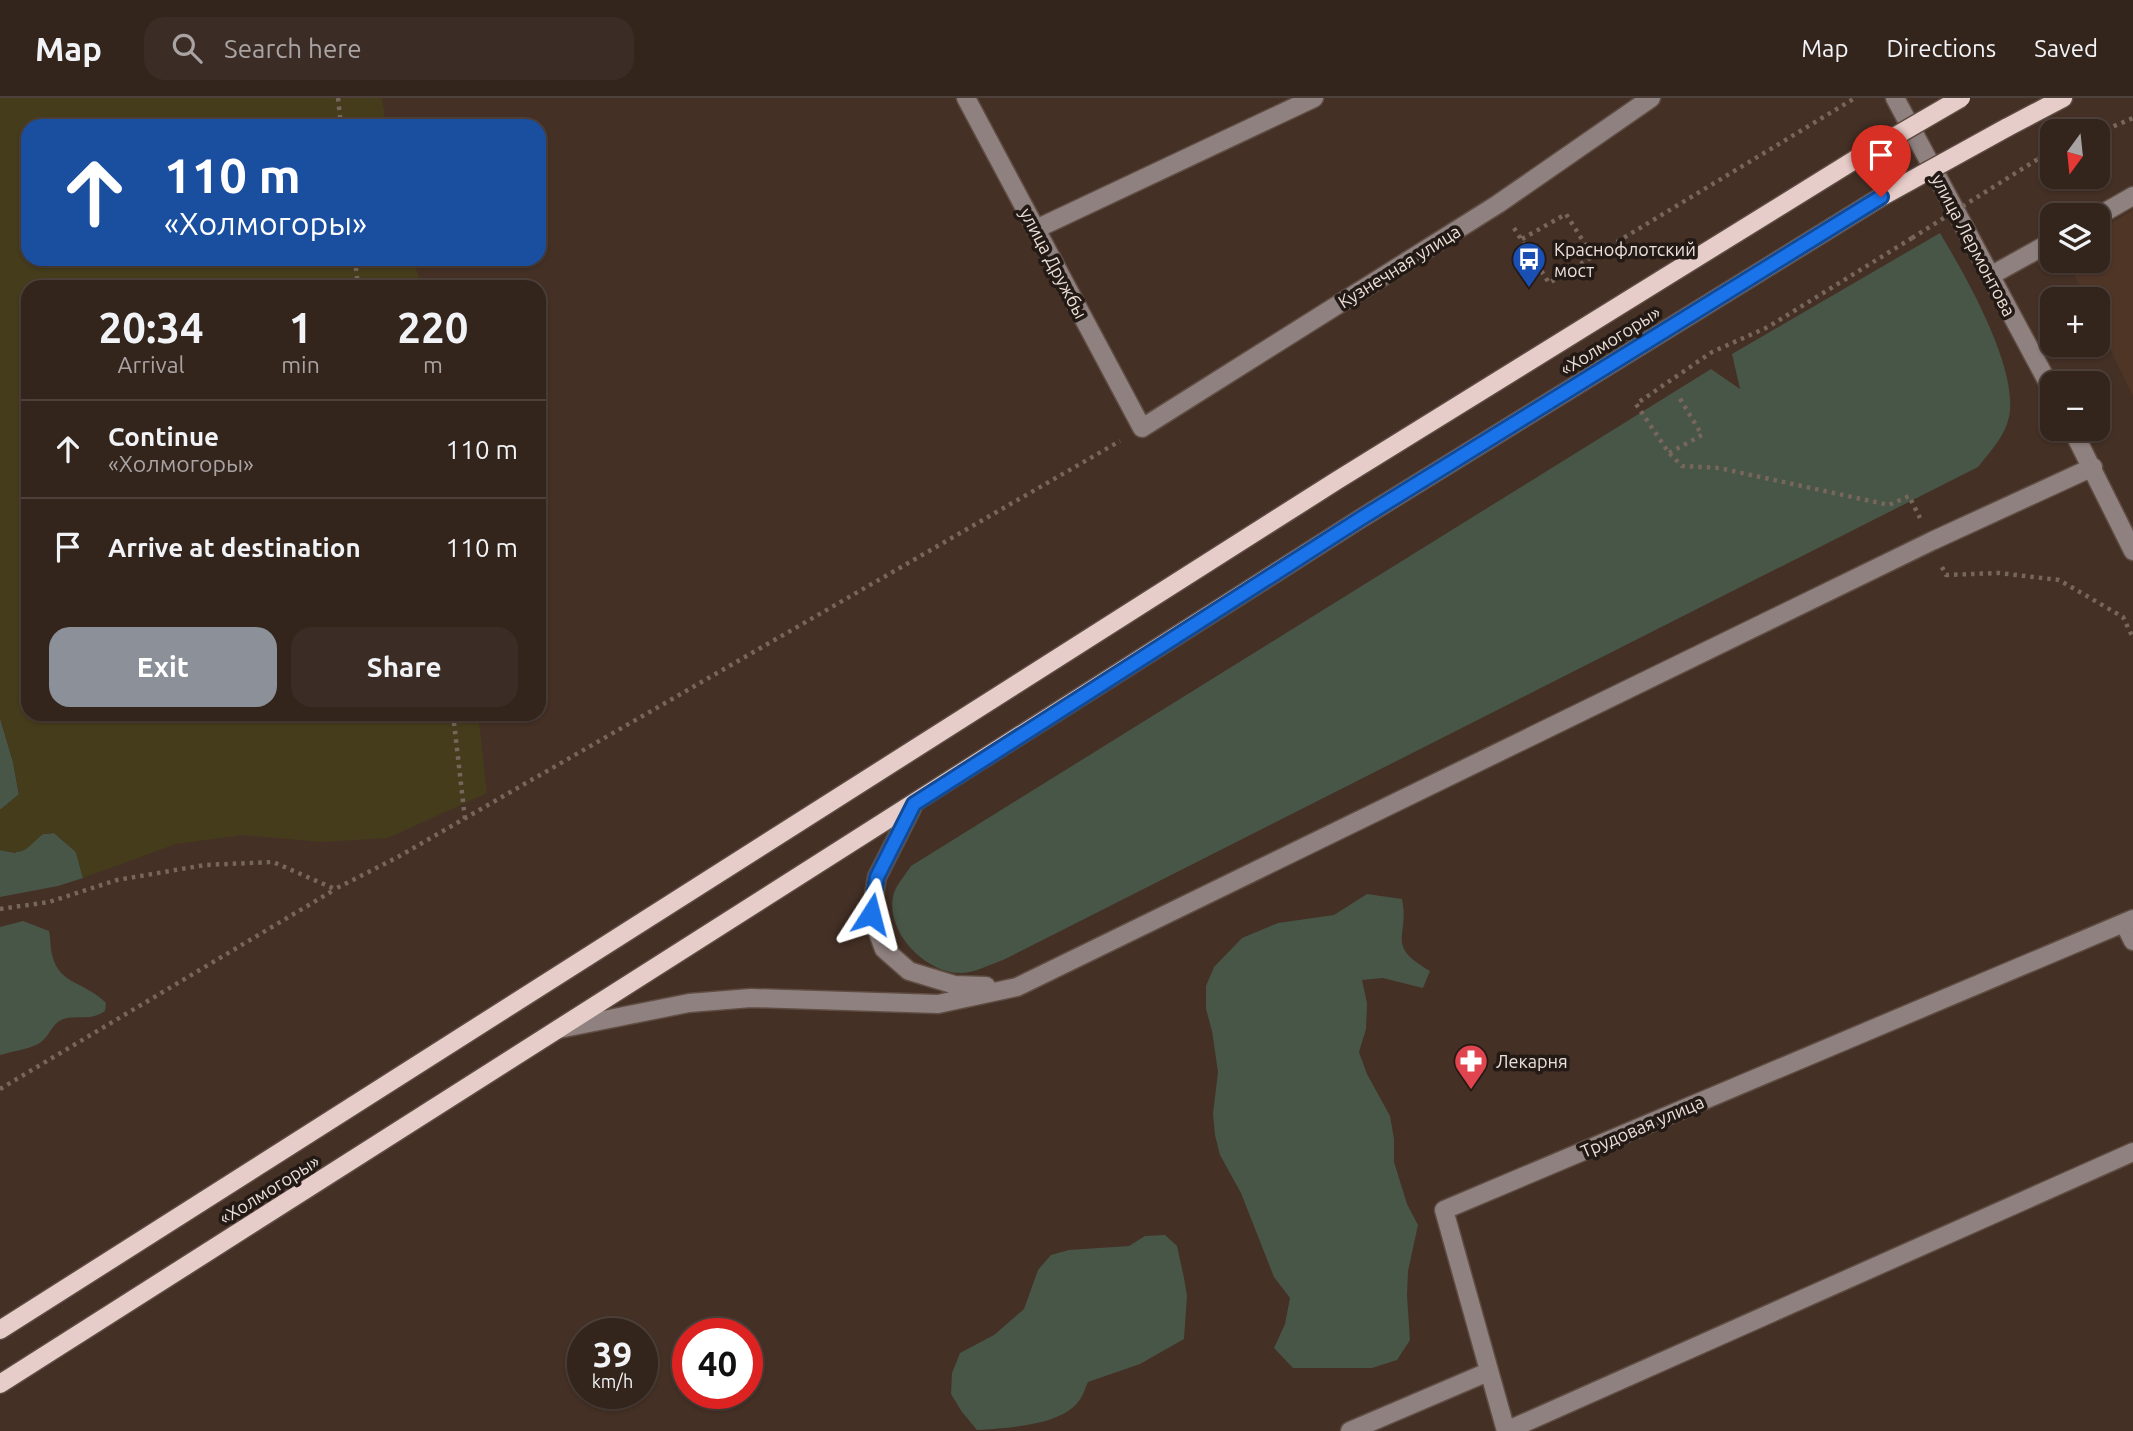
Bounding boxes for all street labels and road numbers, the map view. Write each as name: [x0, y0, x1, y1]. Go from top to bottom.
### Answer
street label: улица Лермонтова: [1928, 170, 2020, 320]
street label: улица Дружбы: [1016, 204, 1092, 322]
street label: Кузнечная улица: [1334, 220, 1464, 312]
street label: «Холмогоры»: [1556, 301, 1664, 379]
street label: Трудовая улица: [1577, 1091, 1707, 1161]
street label: «Холмогоры»: [215, 1150, 323, 1228]

